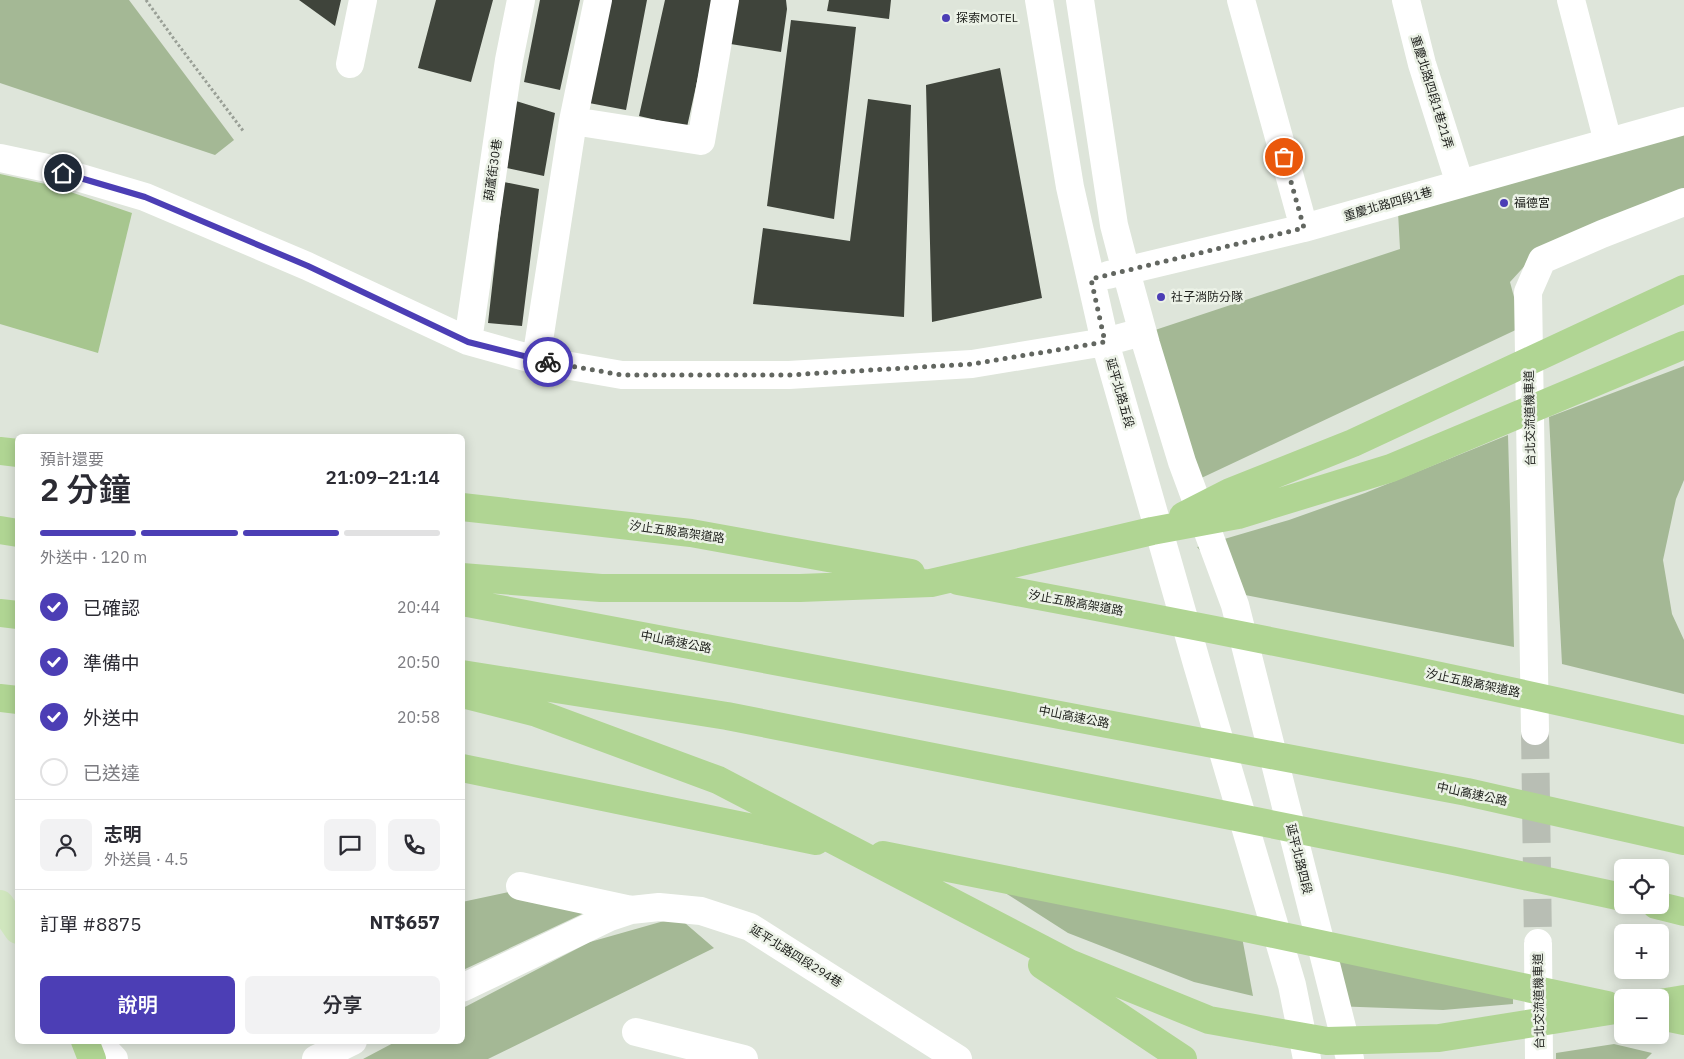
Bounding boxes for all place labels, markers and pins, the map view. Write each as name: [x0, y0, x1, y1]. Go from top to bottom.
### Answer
place label: 探索MOTEL: [956, 10, 1018, 25]
marker: 探索MOTEL: [940, 12, 952, 24]
pin: [1263, 136, 1305, 178]
pin: [42, 152, 84, 194]
place label: 福德宮: [1514, 195, 1550, 210]
marker: 福德宮: [1498, 197, 1510, 209]
place label: 社子消防分隊: [1171, 289, 1243, 304]
marker: 社子消防分隊: [1155, 291, 1167, 303]

